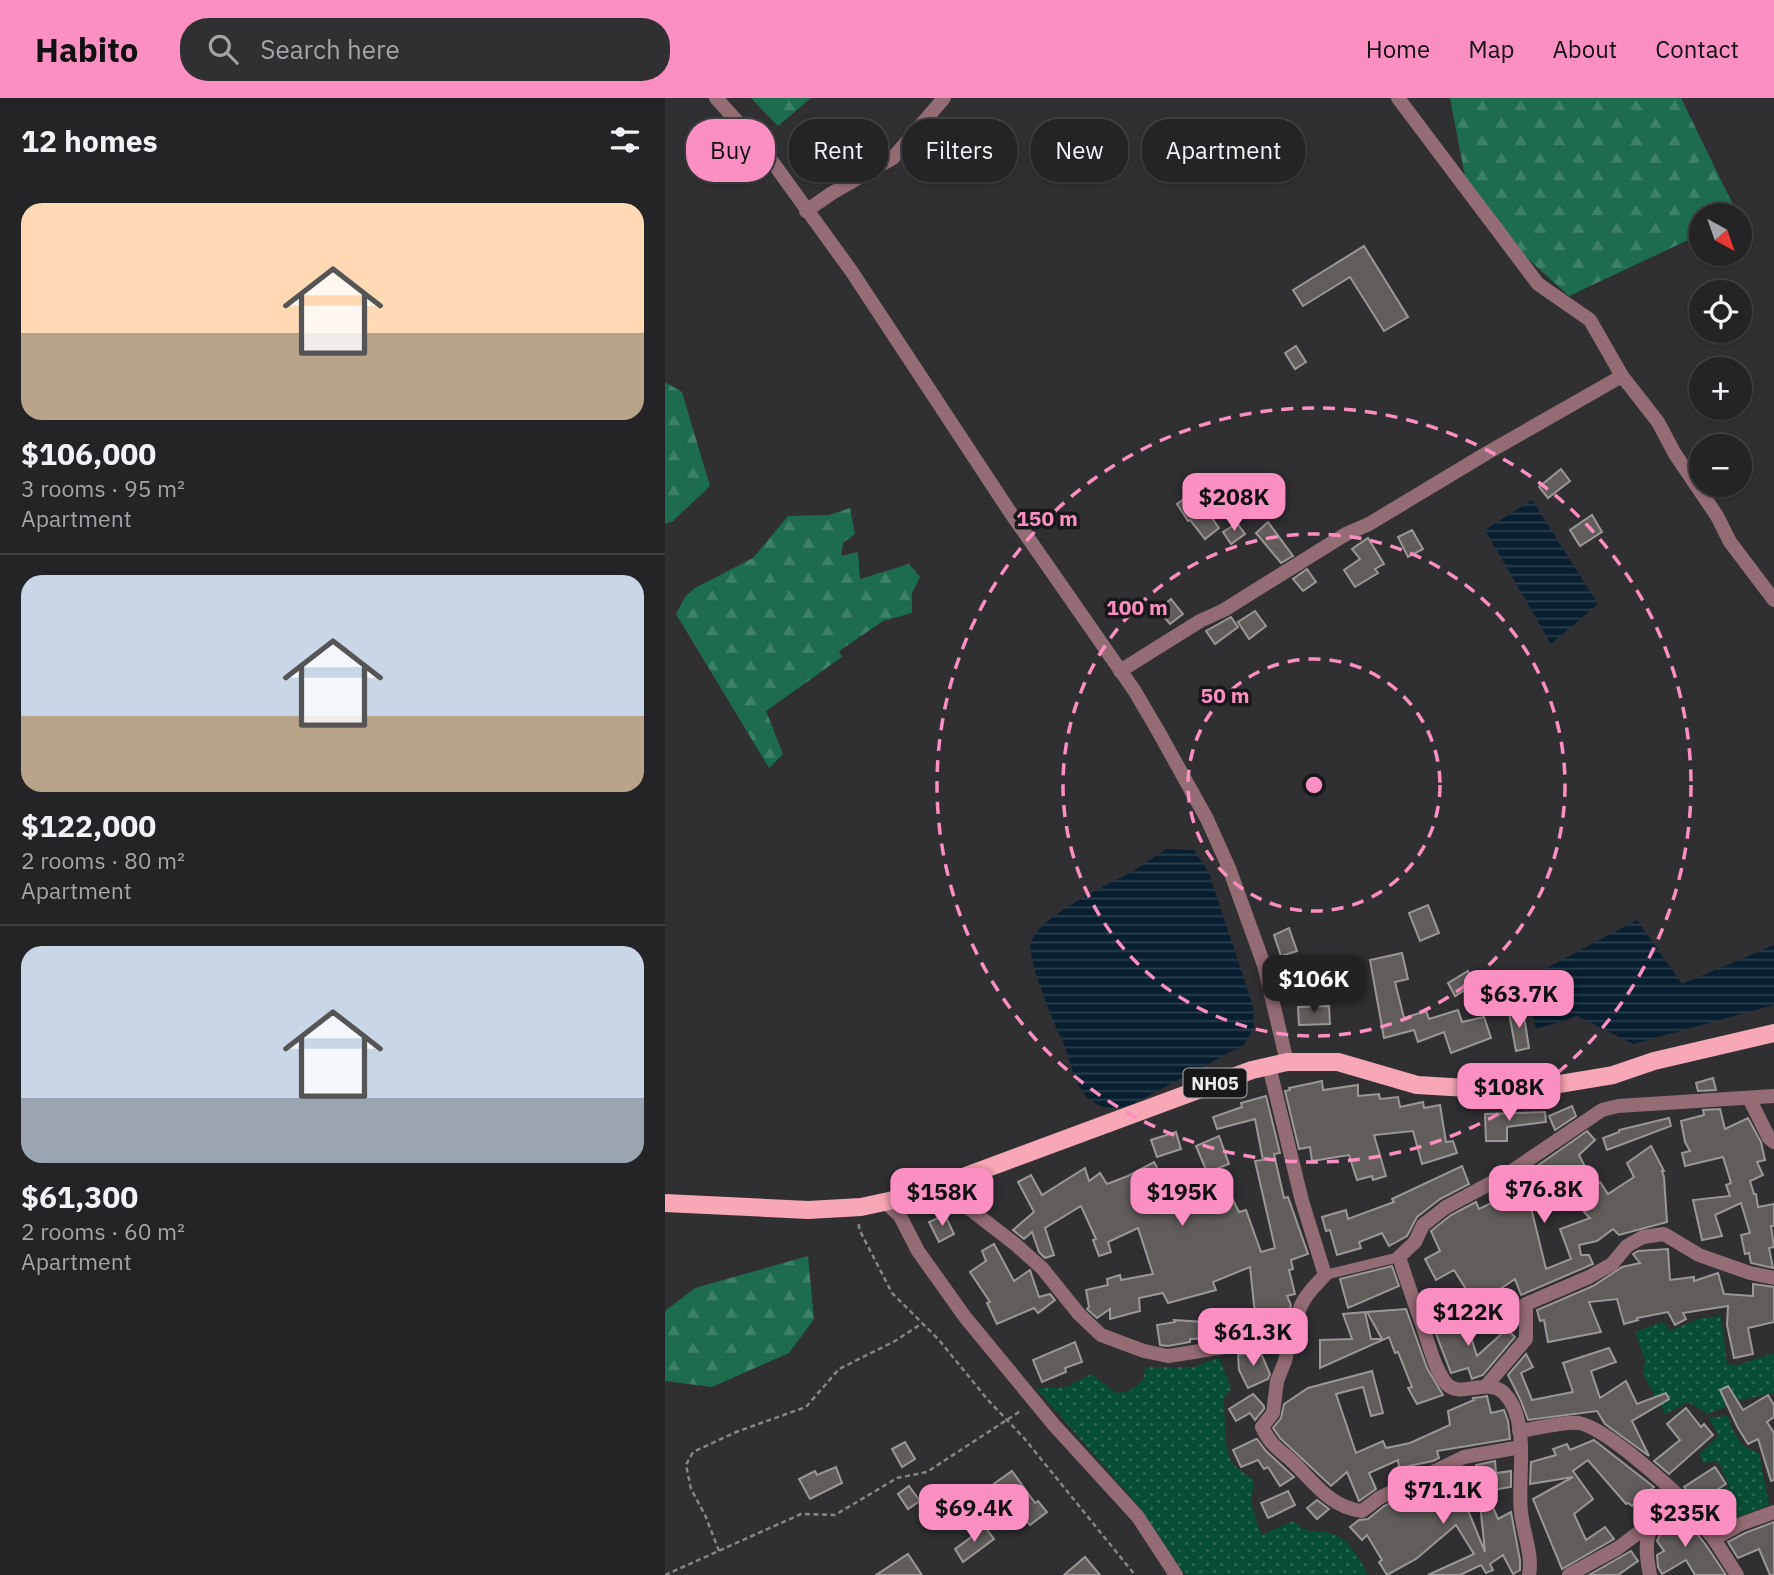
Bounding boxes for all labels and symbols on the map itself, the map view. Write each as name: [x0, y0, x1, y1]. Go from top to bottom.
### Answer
north arrow: [1689, 203, 1752, 266]
pin: $208K: [1185, 474, 1283, 533]
text: 150 m: [1016, 504, 1078, 532]
text: 100 m: [1106, 593, 1168, 621]
text: 50 m: [1201, 681, 1249, 709]
centre of rings: [1302, 773, 1326, 797]
pin: $106K: [1265, 956, 1363, 1015]
pin: $63.7K: [1462, 970, 1576, 1030]
pin: $108K: [1460, 1063, 1558, 1123]
road number: NH05: [1183, 1068, 1247, 1098]
pin: $76.8K: [1487, 1166, 1601, 1225]
pin: $158K: [893, 1168, 991, 1228]
pin: $195K: [1133, 1168, 1231, 1228]
pin: $122K: [1419, 1288, 1517, 1348]
pin: $61.3K: [1196, 1308, 1310, 1368]
pin: $71.1K: [1386, 1466, 1500, 1526]
pin: $69.4K: [917, 1484, 1031, 1544]
pin: $235K: [1636, 1490, 1734, 1549]

